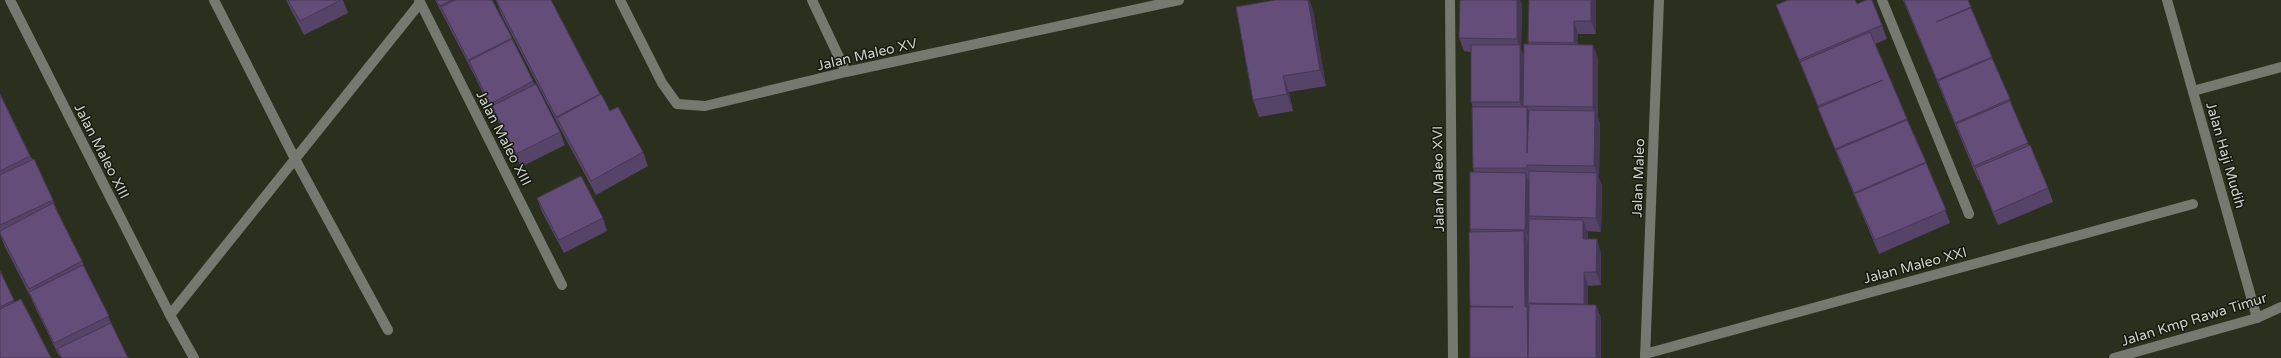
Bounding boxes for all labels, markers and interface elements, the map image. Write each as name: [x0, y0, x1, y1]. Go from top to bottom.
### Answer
street label: Jalan Maleo XV: [815, 35, 919, 74]
street label: Jalan Maleo XIII: [472, 88, 535, 189]
street label: Jalan Haji Mudih: [2202, 100, 2249, 210]
street label: Jalan Maleo XIII: [70, 101, 133, 202]
street label: Jalan Maleo XVI: [1429, 126, 1448, 232]
street label: Jalan Maleo: [1629, 138, 1648, 218]
street label: Jalan Maleo XXI: [1862, 244, 1969, 287]
street label: Jalan Kmp Rawa Timur: [2119, 289, 2270, 350]

